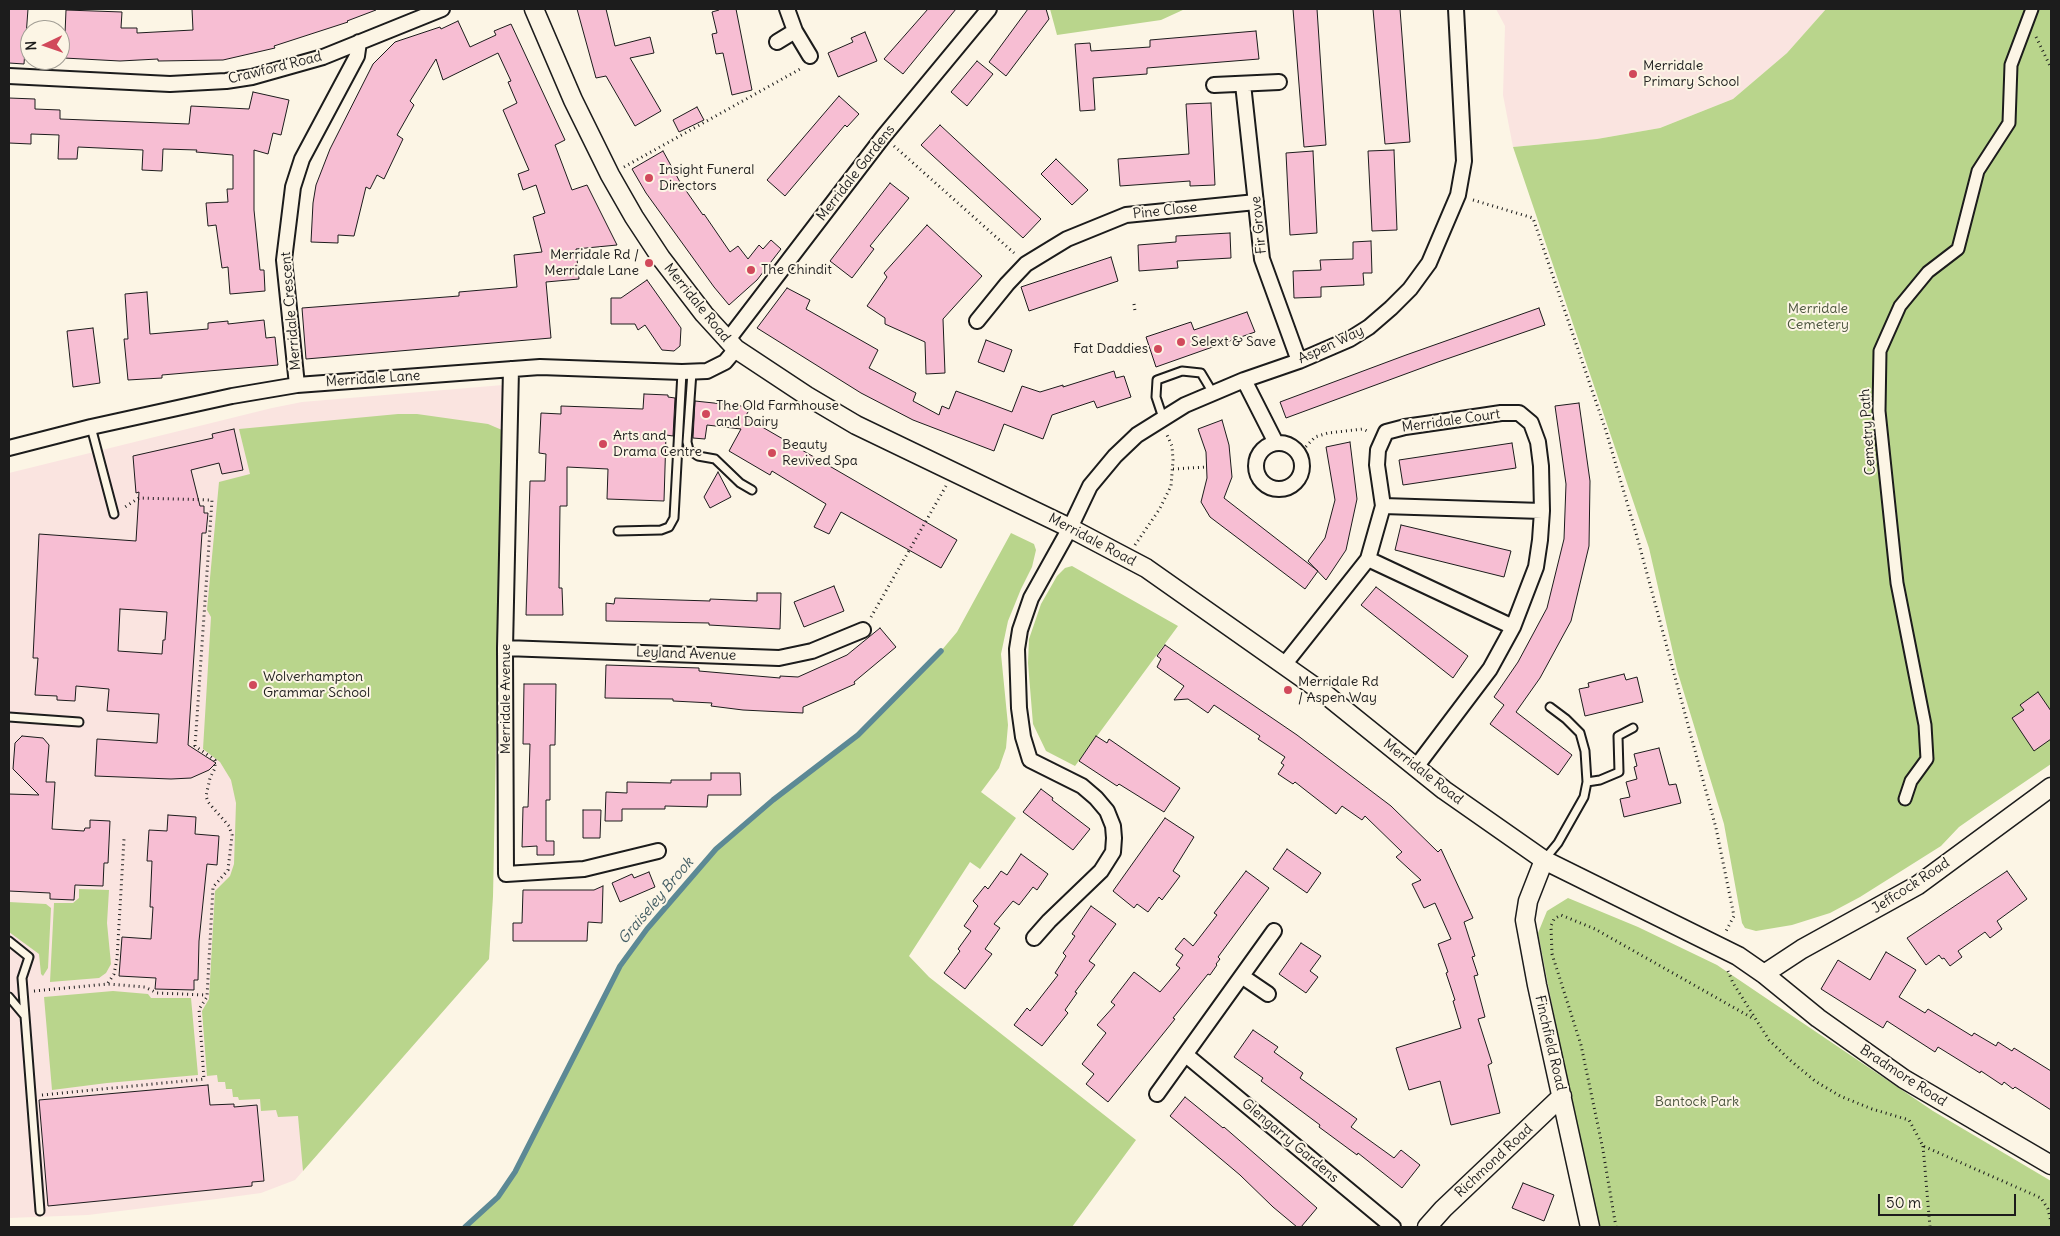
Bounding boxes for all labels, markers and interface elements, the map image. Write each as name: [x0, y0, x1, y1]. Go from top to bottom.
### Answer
north arrow: [20, 20, 70, 70]
text: N: [22, 40, 40, 51]
street label: Crawford Road: [226, 48, 324, 88]
place label: Merridale Primary School: [1643, 58, 1739, 90]
marker: Merridale Primary School: [1627, 68, 1639, 80]
street label: Merridale Gardens: [813, 122, 899, 224]
place label: Insight Funeral Directors: [659, 162, 754, 194]
marker: Insight Funeral Directors: [643, 172, 655, 184]
street label: Fir Grove: [1248, 195, 1270, 255]
street label: Pine Close: [1132, 199, 1198, 223]
place label: Merridale Rd / Merridale Lane: [544, 247, 639, 280]
street label: Merridale Crescent: [277, 251, 305, 371]
marker: Merridale Rd / Merridale Lane: [643, 257, 655, 269]
street label: Merridale Road: [660, 260, 734, 346]
place label: The Chindit: [761, 262, 832, 278]
marker: The Chindit: [745, 264, 757, 276]
park label: Merridale Cemetery: [1787, 301, 1849, 334]
street label: Aspen Way: [1296, 322, 1366, 368]
place label: Selext & Save: [1191, 334, 1276, 350]
marker: Selext & Save: [1175, 336, 1187, 348]
place label: Fat Daddies: [1073, 341, 1148, 357]
marker: Fat Daddies: [1152, 343, 1164, 355]
street label: Merridale Lane: [325, 367, 421, 391]
street label: Cemetry Path: [1857, 388, 1879, 476]
place label: The Old Farmhouse and Dairy: [716, 398, 839, 431]
street label: Merridale Court: [1401, 406, 1501, 436]
marker: The Old Farmhouse and Dairy: [700, 408, 712, 420]
place label: Arts and Drama Centre: [613, 428, 702, 461]
place label: Beauty Revived Spa: [782, 437, 858, 470]
marker: Arts and Drama Centre: [597, 438, 609, 450]
marker: Beauty Revived Spa: [766, 447, 778, 459]
street label: Merridale Road: [1045, 510, 1139, 570]
street label: Merridale Avenue: [498, 644, 514, 754]
street label: Leyland Avenue: [636, 644, 736, 664]
place label: Wolverhampton Grammar School: [263, 669, 370, 702]
place label: Merridale Rd / Aspen Way: [1298, 674, 1379, 706]
marker: Wolverhampton Grammar School: [247, 679, 259, 691]
marker: Merridale Rd / Aspen Way: [1282, 684, 1294, 696]
street label: Merridale Road: [1380, 736, 1466, 808]
water label: Graiseley Brook: [615, 854, 697, 948]
street label: Jeffcock Road: [1869, 855, 1953, 917]
street label: Finchfield Road: [1531, 994, 1569, 1092]
street label: Bradmore Road: [1856, 1042, 1950, 1110]
park label: Bantock Park: [1655, 1094, 1739, 1110]
street label: Glengarry Gardens: [1238, 1096, 1342, 1186]
street label: Richmond Road: [1452, 1121, 1536, 1201]
scale bar: [1880, 1184, 2018, 1216]
text: 50 m: [1886, 1193, 1921, 1212]

